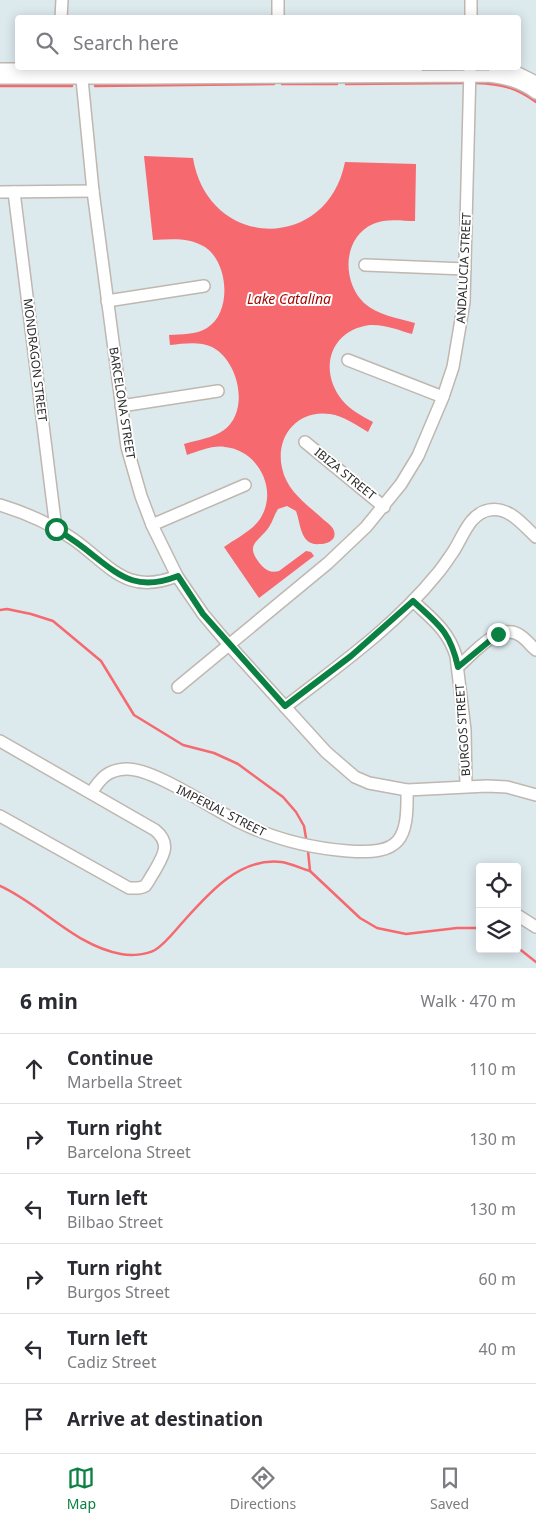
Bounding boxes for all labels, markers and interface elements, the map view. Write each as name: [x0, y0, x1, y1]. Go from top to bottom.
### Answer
search box: [15, 15, 521, 70]
icon: search: [33, 29, 61, 57]
text: Search here: [73, 30, 179, 56]
street label: ANDALUCIA STREET: [452, 212, 475, 324]
water label: Lake Catalina: [247, 289, 331, 308]
street label: MONDRAGON STREET: [19, 297, 52, 423]
street label: BARCELONA STREET: [105, 346, 140, 461]
street label: IBIZA STREET: [311, 444, 380, 504]
route start: [45, 518, 68, 541]
route end: [487, 623, 510, 646]
street label: BURGOS STREET: [451, 683, 474, 777]
street label: IMPERIAL STREET: [174, 781, 269, 841]
map controls: [476, 863, 521, 953]
button: locate: [476, 863, 521, 908]
button: layers: [476, 908, 521, 953]
text: 6 min: [20, 987, 78, 1015]
text: Walk · 470 m: [421, 990, 516, 1012]
text: Continue: [67, 1045, 153, 1071]
icon: ahead: [20, 1055, 48, 1083]
text: 110 m: [469, 1058, 516, 1080]
text: Marbella Street: [67, 1071, 182, 1093]
text: Turn right: [67, 1115, 162, 1141]
icon: right: [20, 1125, 48, 1153]
text: 130 m: [469, 1128, 516, 1150]
text: Barcelona Street: [67, 1141, 191, 1163]
text: Turn left: [67, 1185, 148, 1211]
icon: left: [20, 1195, 48, 1223]
text: 130 m: [469, 1198, 516, 1220]
text: Bilbao Street: [67, 1211, 163, 1233]
text: Turn right: [67, 1255, 162, 1281]
icon: right: [20, 1265, 48, 1293]
text: 60 m: [479, 1268, 516, 1290]
text: Burgos Street: [67, 1281, 170, 1303]
text: Turn left: [67, 1325, 148, 1351]
icon: left: [20, 1335, 48, 1363]
text: 40 m: [479, 1338, 516, 1360]
text: Cadiz Street: [67, 1351, 156, 1373]
icon: arrive: [20, 1405, 48, 1433]
text: Arrive at destination: [67, 1406, 263, 1432]
tab: Map: [67, 1464, 96, 1513]
tab: Directions: [230, 1464, 296, 1513]
tab: Saved: [430, 1464, 469, 1513]

